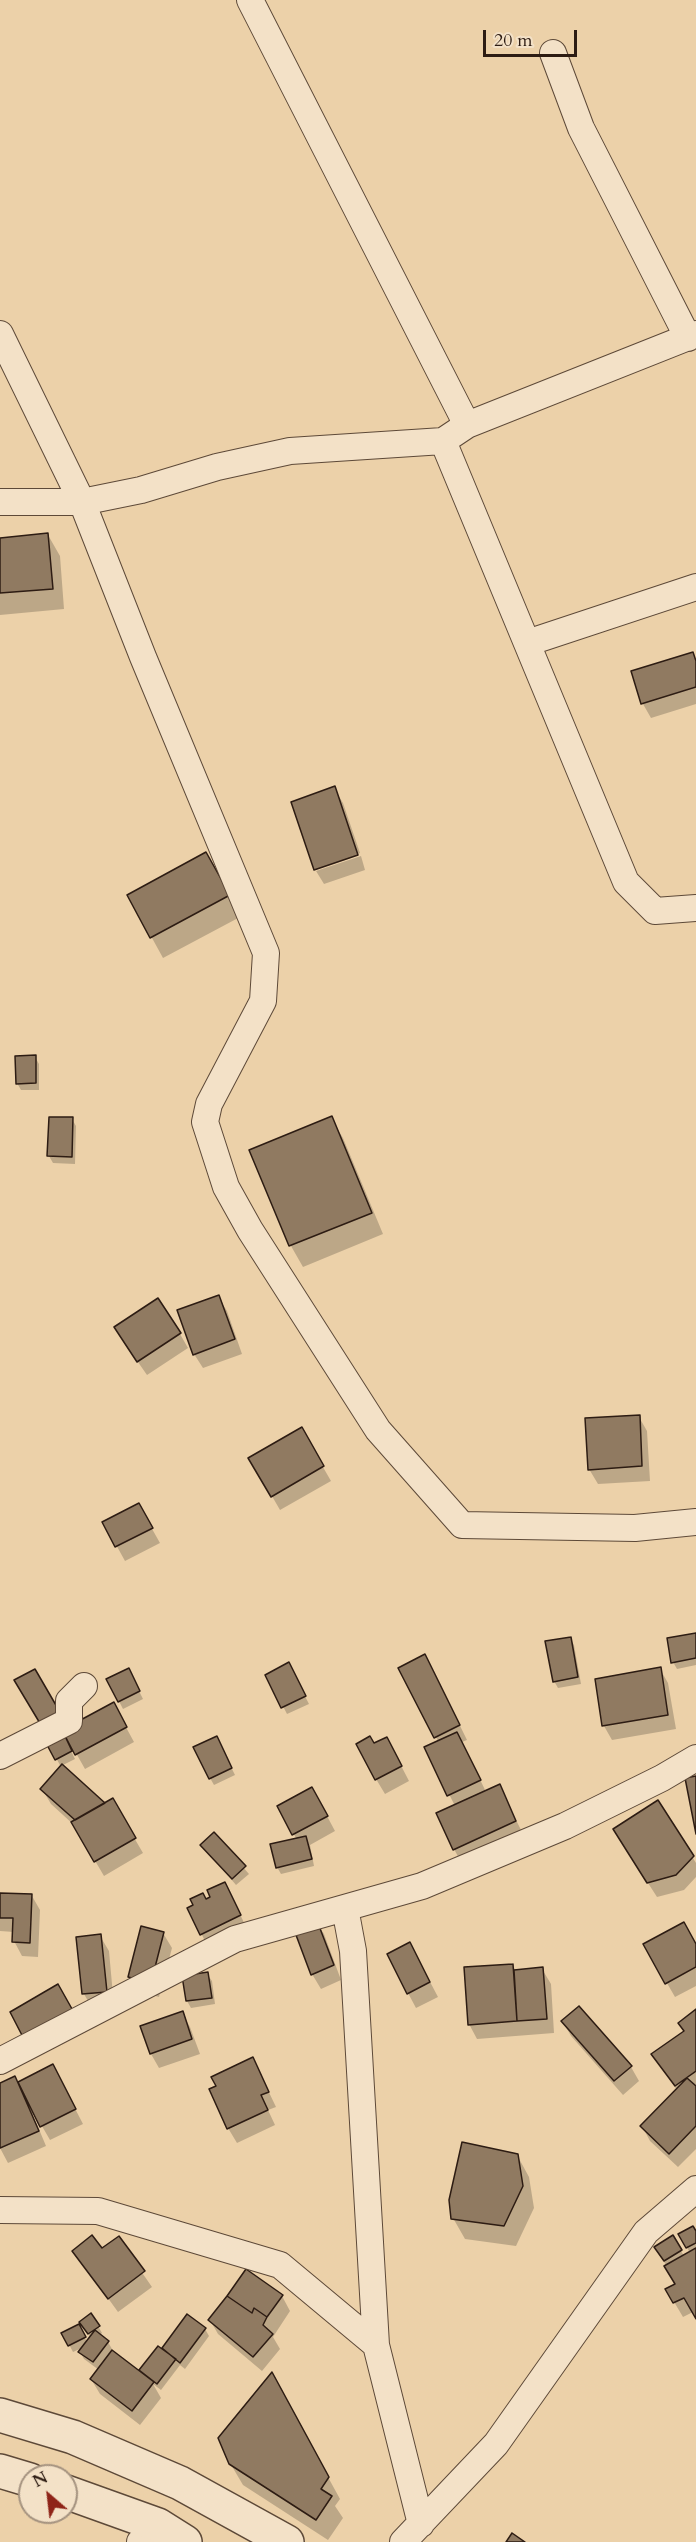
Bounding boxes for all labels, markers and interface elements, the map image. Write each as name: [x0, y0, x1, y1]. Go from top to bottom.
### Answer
scale bar: [486, 18, 580, 56]
text: 20 m: [494, 28, 533, 53]
north arrow: [18, 2464, 78, 2524]
text: N: [29, 2467, 52, 2493]

